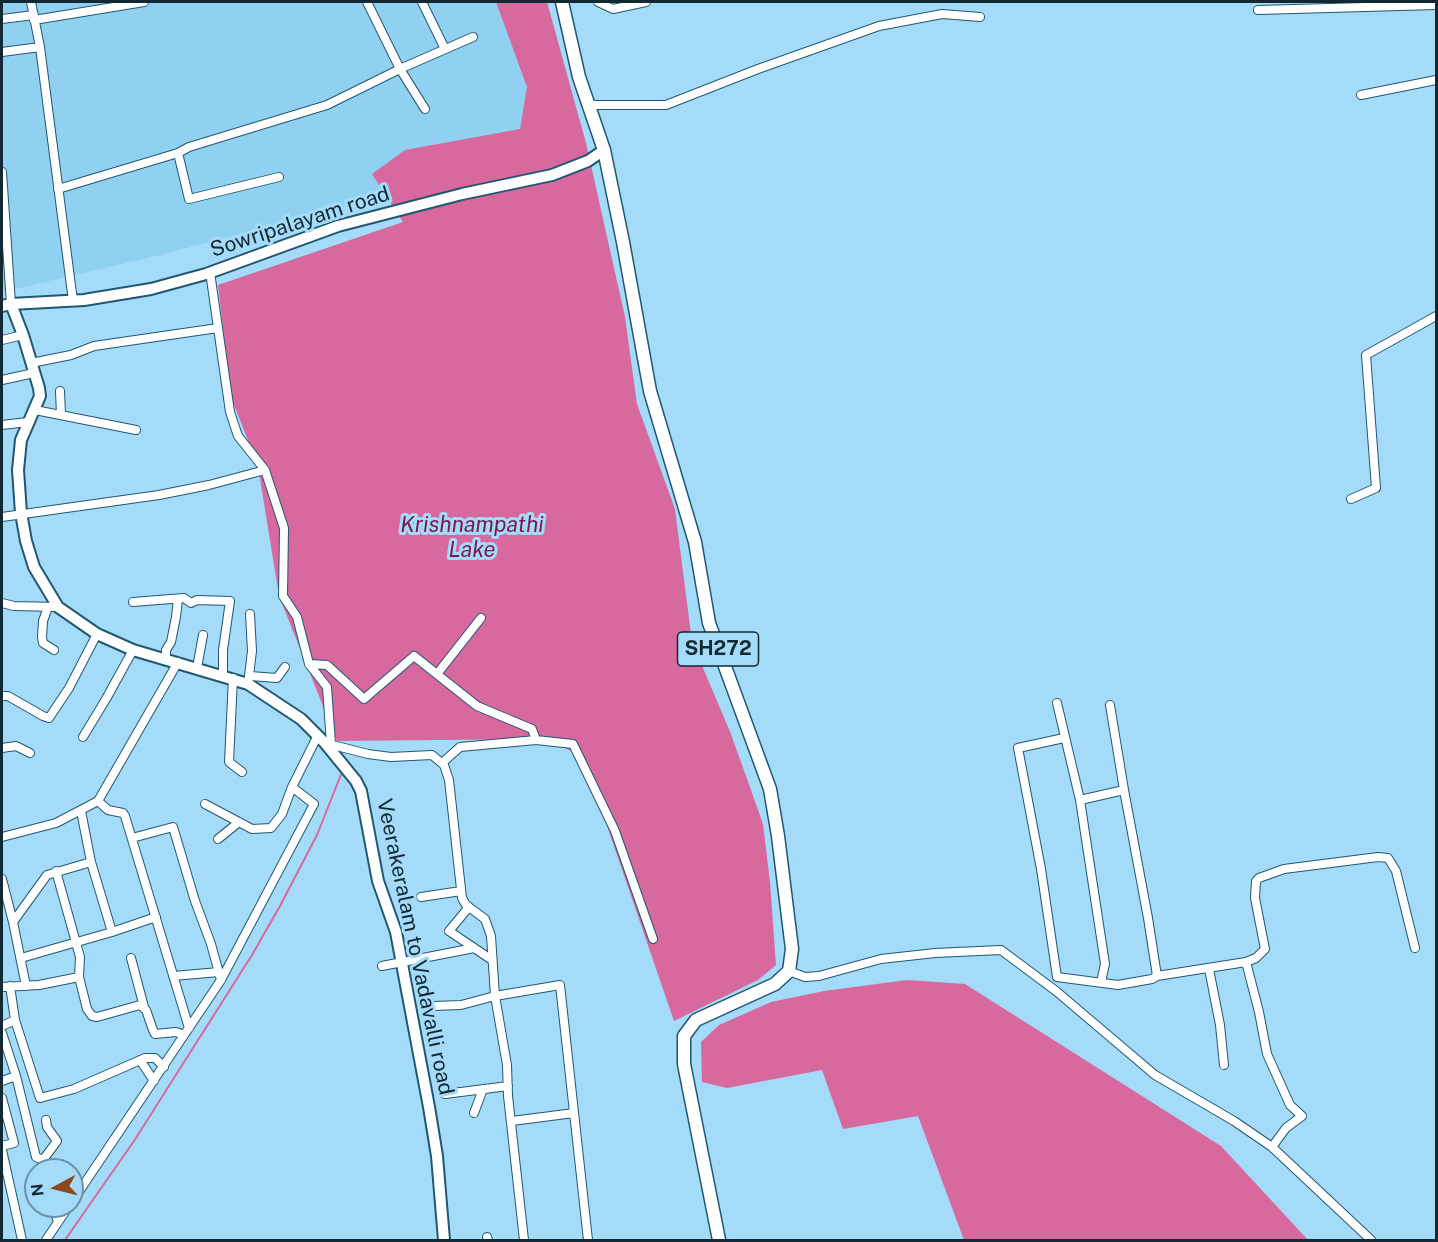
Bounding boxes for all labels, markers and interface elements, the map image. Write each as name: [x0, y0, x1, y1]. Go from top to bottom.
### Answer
street label: Sowripalayam road: [207, 181, 393, 263]
water label: Krishnampathi Lake: [400, 512, 544, 564]
road number: SH272: [678, 632, 758, 666]
street label: Veerakeralam to Vadavalli road: [371, 797, 459, 1097]
north arrow: [24, 1158, 84, 1218]
text: N: [27, 1183, 48, 1197]

